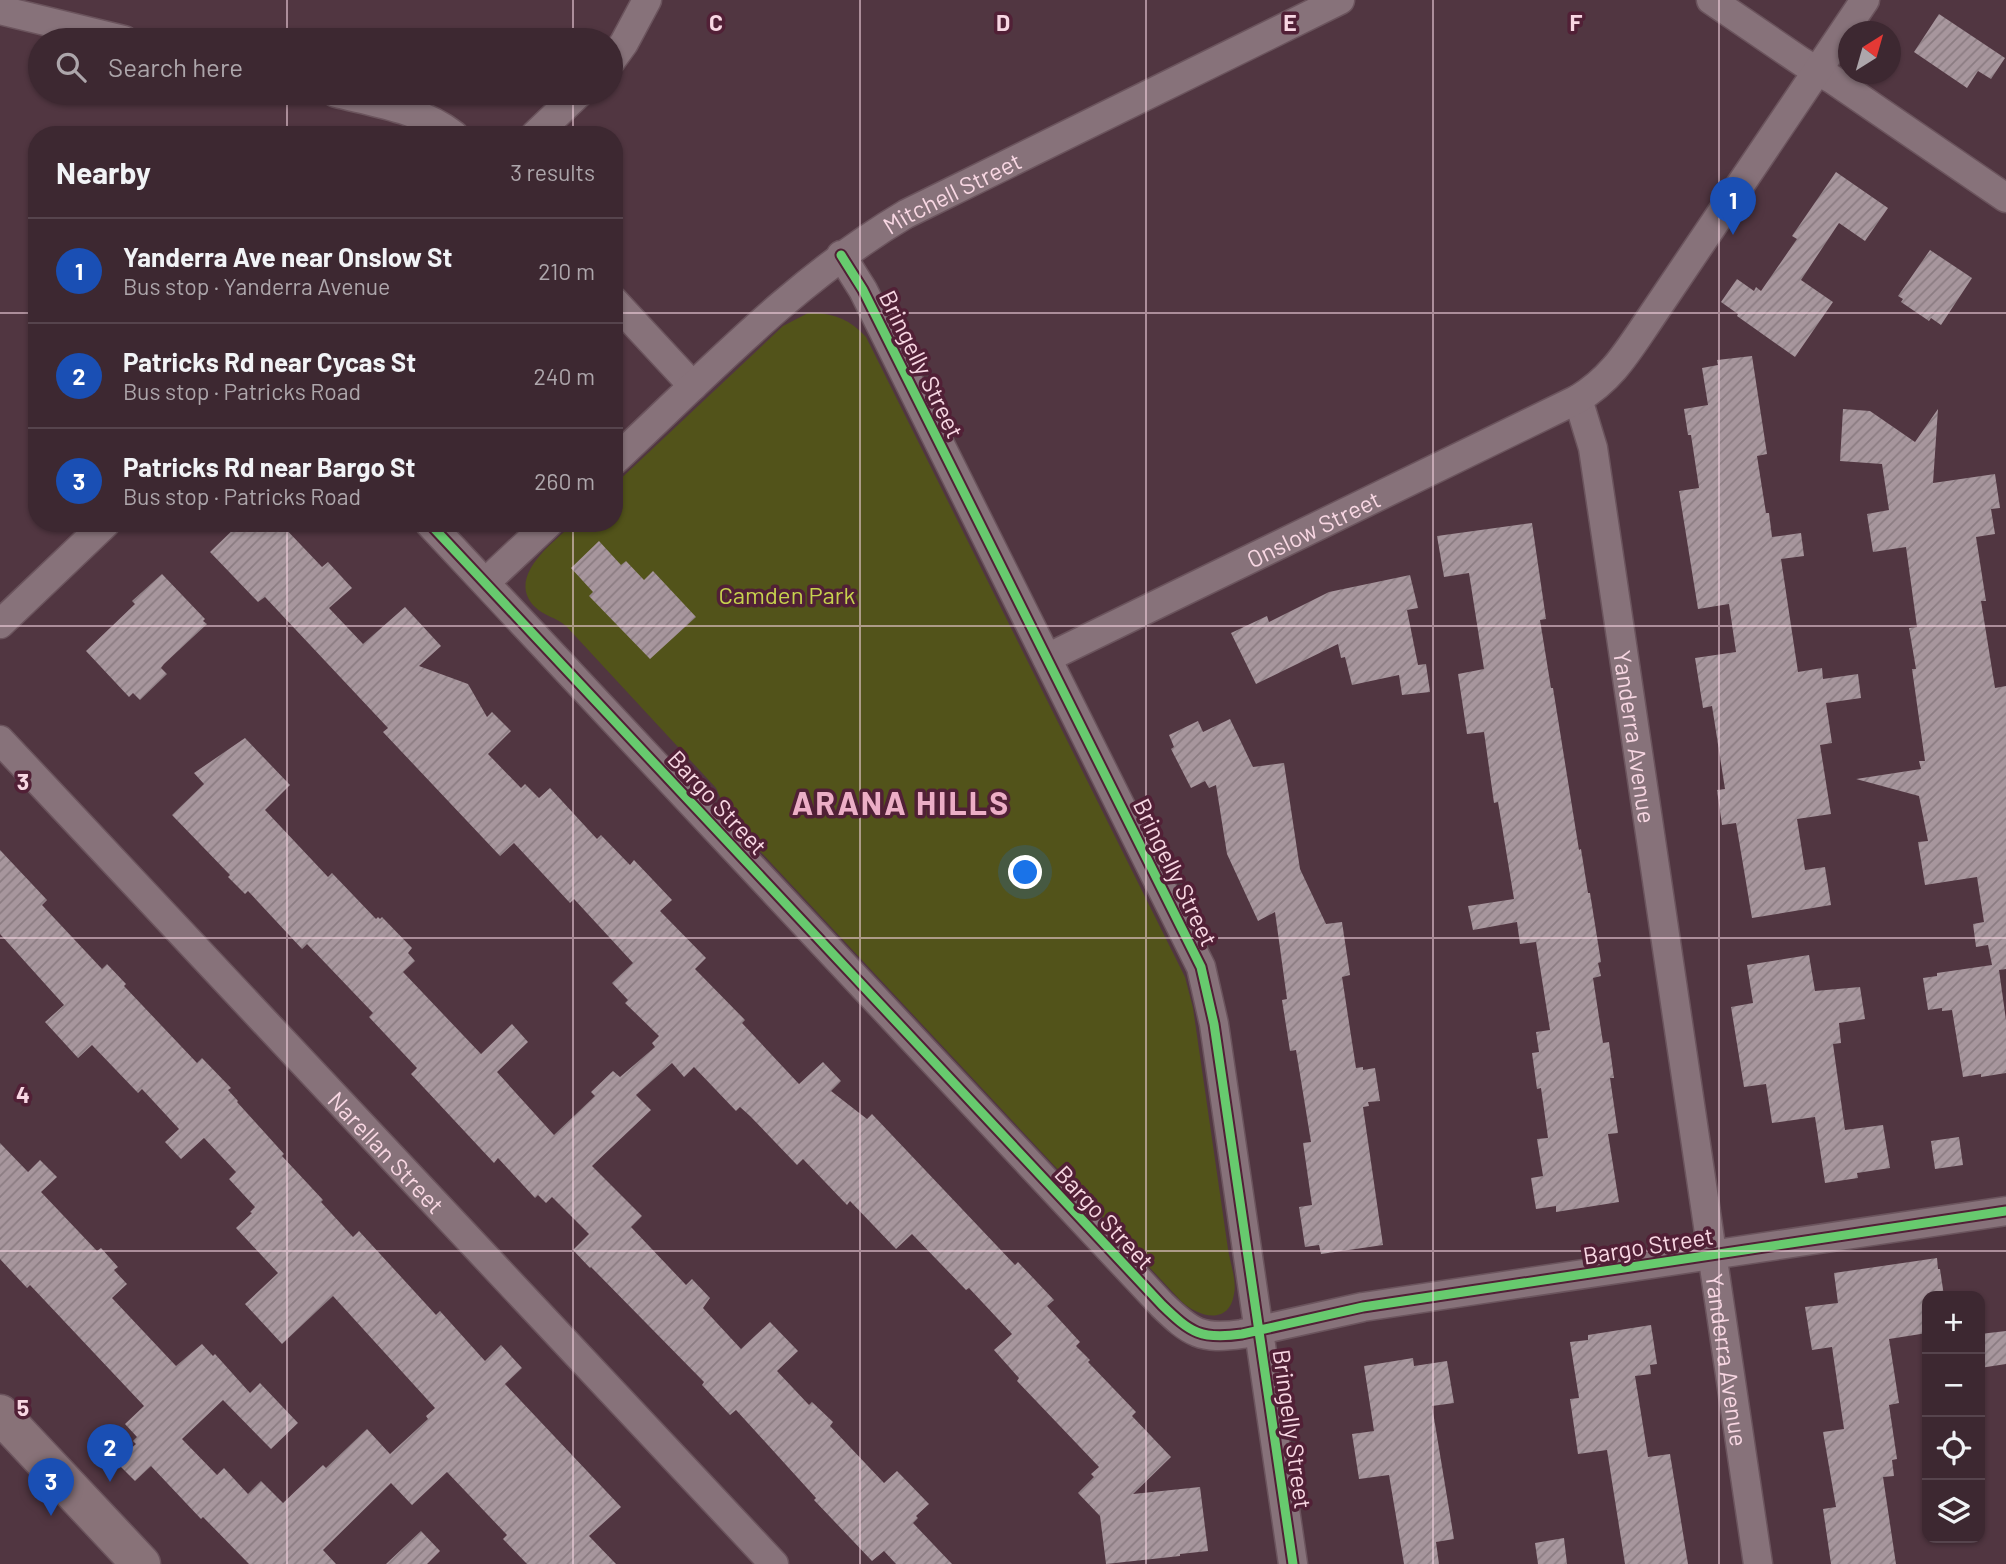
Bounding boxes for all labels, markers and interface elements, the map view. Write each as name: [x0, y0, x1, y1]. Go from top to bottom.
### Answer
text: C: [709, 8, 723, 36]
text: D: [996, 8, 1010, 36]
text: E: [1283, 8, 1297, 36]
text: F: [1570, 8, 1583, 36]
north arrow: [1838, 21, 1901, 84]
search box: [28, 28, 623, 105]
icon: search: [52, 48, 90, 86]
text: Search here: [108, 51, 243, 82]
street label: Mitchell Street: [877, 145, 1026, 239]
text: Nearby: [56, 154, 151, 190]
text: 3 results: [510, 158, 595, 186]
pin: 1: [1710, 177, 1756, 235]
text: Yanderra Ave near Onslow St: [123, 241, 452, 272]
text: 1: [75, 257, 83, 285]
text: 210 m: [538, 257, 595, 285]
text: Bus stop · Yanderra Avenue: [123, 272, 390, 300]
street label: Bringelly Street: [874, 285, 970, 443]
text: Patricks Rd near Cycas St: [123, 346, 416, 377]
text: 2: [73, 362, 85, 390]
text: 240 m: [533, 362, 595, 390]
text: Bus stop · Patricks Road: [123, 377, 361, 405]
text: Patricks Rd near Bargo St: [123, 451, 415, 482]
text: 3: [73, 467, 85, 495]
text: 260 m: [534, 467, 595, 495]
text: Bus stop · Patricks Road: [123, 482, 361, 510]
street label: Onslow Street: [1241, 483, 1385, 573]
park label: Camden Park: [718, 580, 856, 609]
street label: Yanderra Avenue: [1609, 648, 1663, 825]
street label: Bargo Street: [662, 744, 774, 860]
text: 3: [17, 767, 29, 795]
district label: ARANA HILLS: [792, 783, 1010, 821]
street label: Bringelly Street: [1128, 793, 1224, 951]
your location: [1008, 855, 1042, 889]
text: 4: [16, 1080, 30, 1108]
street label: Narellan Street: [323, 1085, 451, 1219]
street label: Bargo Street: [1049, 1159, 1161, 1275]
street label: Bargo Street: [1581, 1220, 1715, 1270]
street label: Yanderra Avenue: [1701, 1271, 1755, 1448]
map controls: [1922, 1291, 1985, 1543]
button: +: [1922, 1291, 1985, 1354]
street label: Bringelly Street: [1267, 1347, 1319, 1511]
button: −: [1922, 1354, 1985, 1417]
text: 5: [17, 1393, 29, 1421]
button: locate: [1922, 1417, 1985, 1480]
pin: 2: [87, 1424, 133, 1482]
pin: 3: [28, 1458, 74, 1516]
button: layers: [1922, 1480, 1985, 1543]

